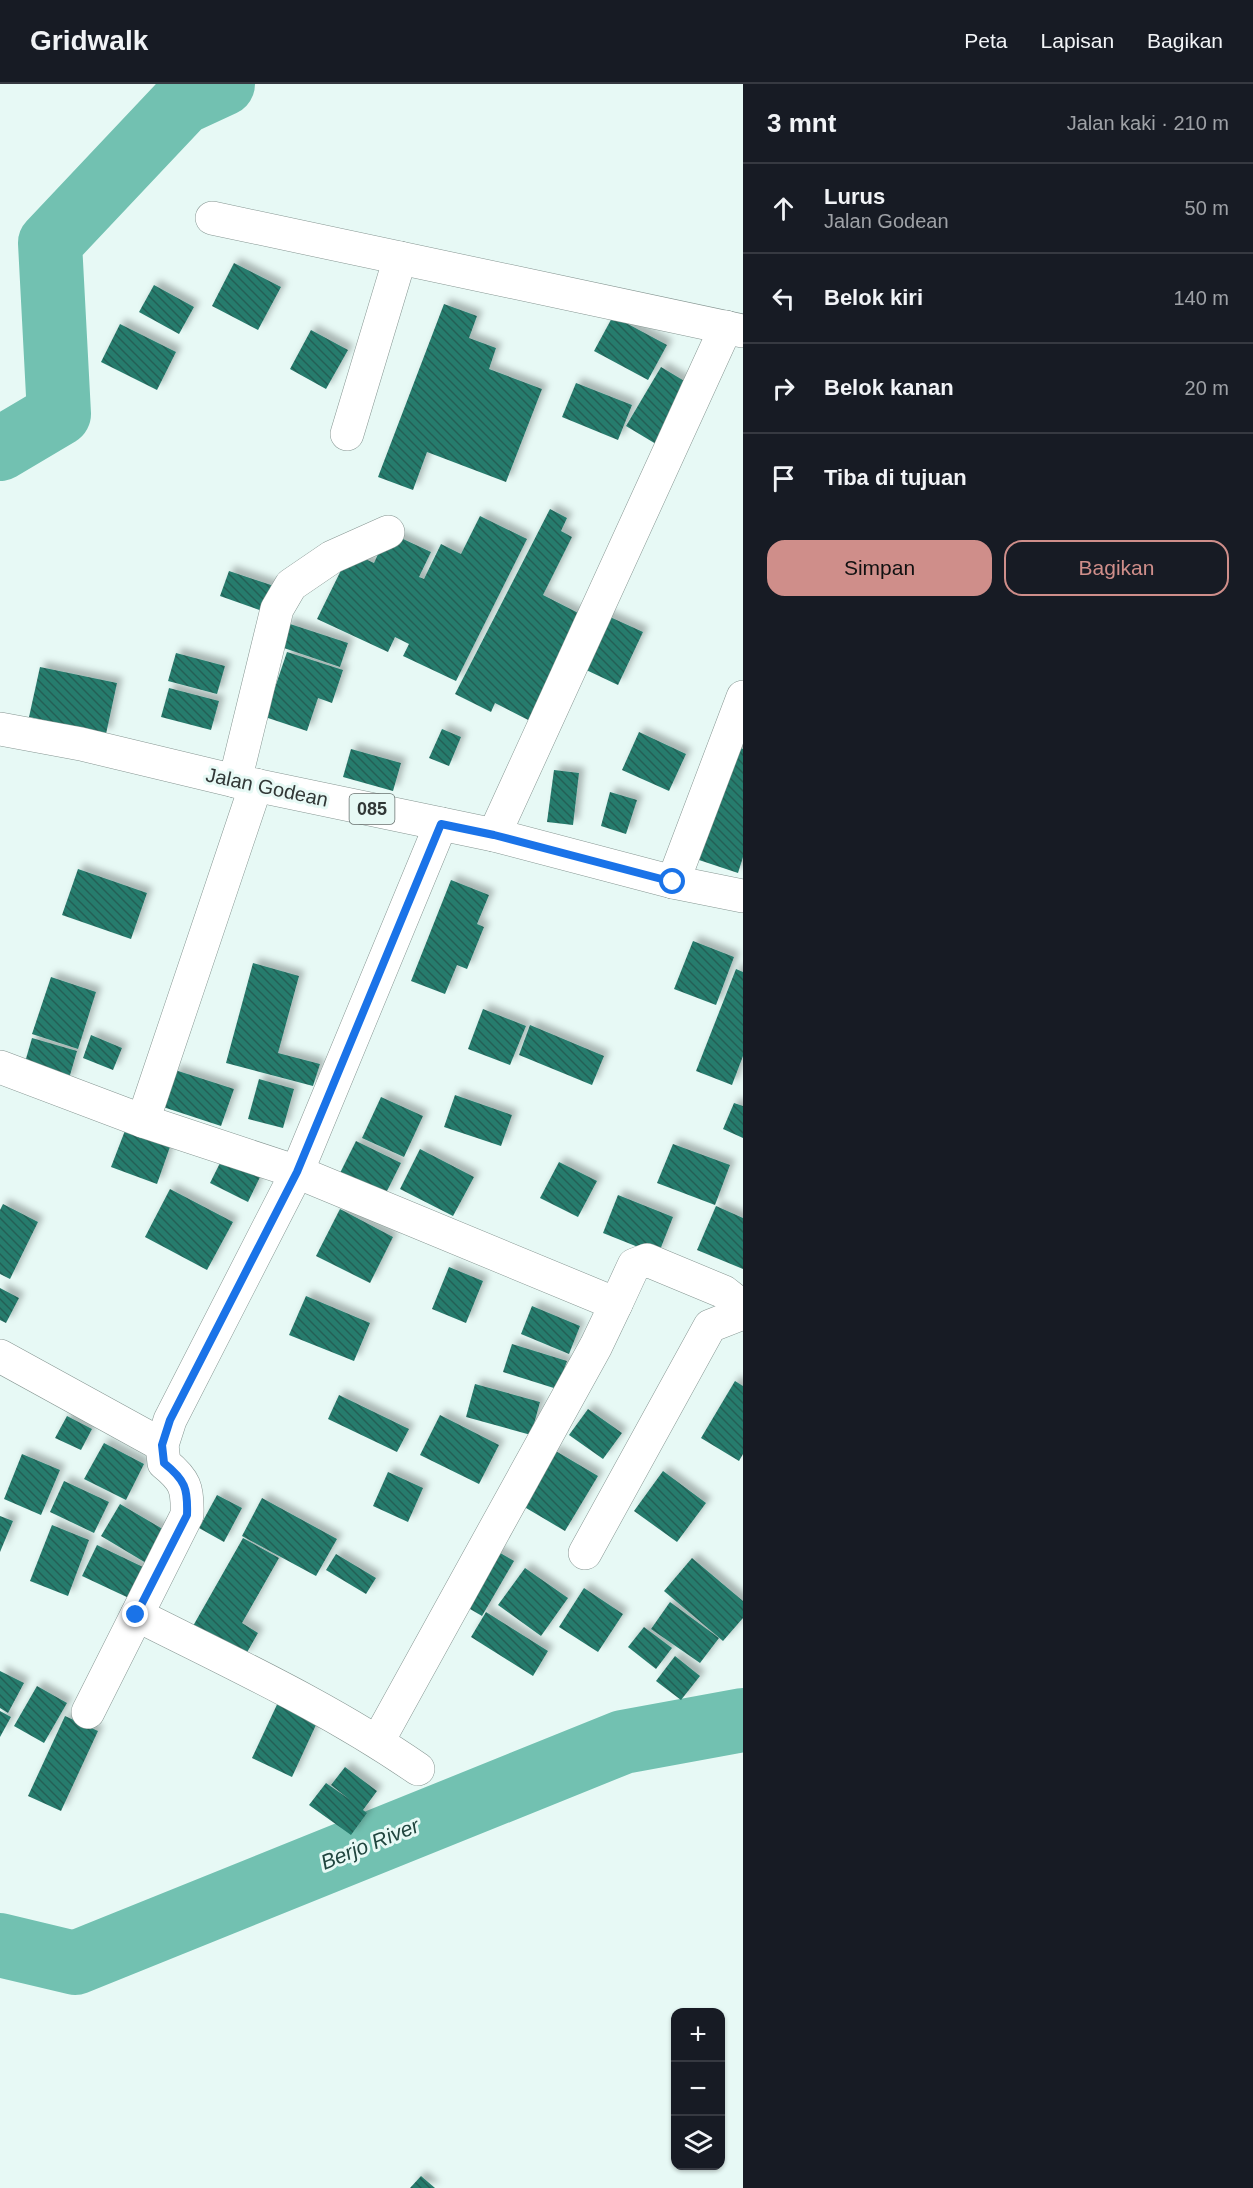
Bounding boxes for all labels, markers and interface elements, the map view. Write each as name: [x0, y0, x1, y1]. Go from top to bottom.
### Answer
text: Gridwalk: [30, 25, 148, 56]
text: Peta: [964, 29, 1008, 52]
text: Lapisan: [1041, 29, 1114, 52]
text: Bagikan: [1147, 29, 1223, 52]
text: 3 mnt: [767, 108, 836, 138]
text: Jalan kaki · 210 m: [1067, 112, 1229, 134]
text: Lurus: [824, 184, 885, 209]
icon: ahead: [767, 192, 800, 225]
text: 50 m: [1185, 197, 1229, 219]
text: Jalan Godean: [824, 210, 949, 232]
icon: left: [767, 282, 800, 315]
text: Belok kiri: [824, 285, 923, 310]
text: 140 m: [1173, 287, 1229, 309]
icon: right: [767, 372, 800, 405]
text: Belok kanan: [824, 375, 954, 400]
text: 20 m: [1185, 377, 1229, 399]
icon: arrive: [767, 462, 800, 495]
text: Tiba di tujuan: [824, 465, 967, 490]
button: Simpan: [767, 540, 992, 596]
button: Bagikan: [1004, 540, 1229, 596]
street label: Jalan Godean: [204, 763, 330, 811]
road number: 085: [350, 794, 394, 824]
route start: [659, 868, 685, 894]
route end: [122, 1601, 148, 1627]
water label: Berjo River: [317, 1813, 423, 1874]
map controls: [671, 2008, 725, 2170]
button: +: [671, 2008, 725, 2062]
button: −: [671, 2062, 725, 2116]
button: layers: [671, 2116, 725, 2170]

